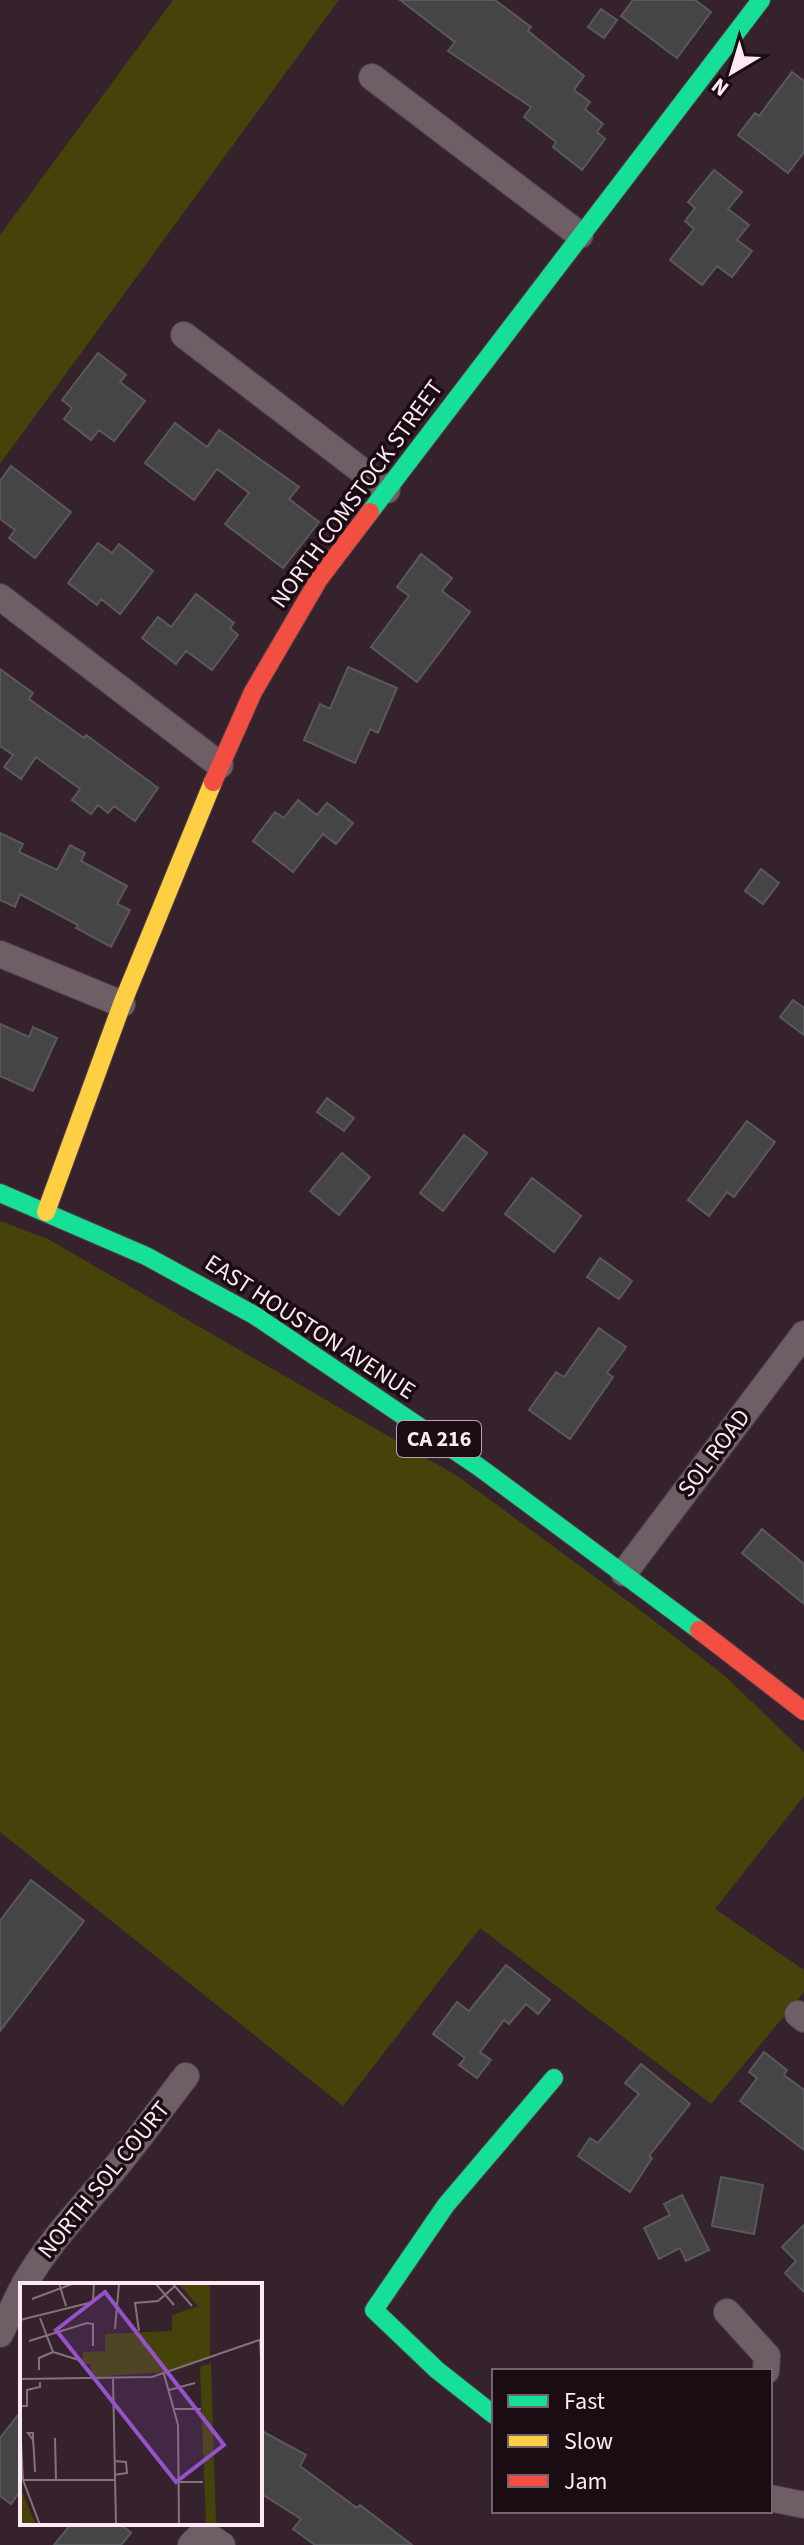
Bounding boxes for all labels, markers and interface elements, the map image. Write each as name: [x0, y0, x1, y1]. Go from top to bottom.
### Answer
north arrow: [692, 32, 772, 112]
text: N: [705, 70, 736, 104]
street label: NORTH COMSTOCK STREET: [262, 373, 452, 615]
street label: EAST HOUSTON AVENUE: [198, 1246, 422, 1408]
street label: SOL ROAD: [669, 1402, 759, 1504]
road number: CA 216: [397, 1421, 481, 1457]
street label: NORTH SOL COURT: [29, 2094, 179, 2266]
inset map: [20, 2283, 262, 2525]
legend: [492, 2369, 772, 2513]
text: Fast: [564, 2384, 605, 2419]
text: Slow: [564, 2424, 613, 2459]
text: Jam: [564, 2464, 608, 2499]

